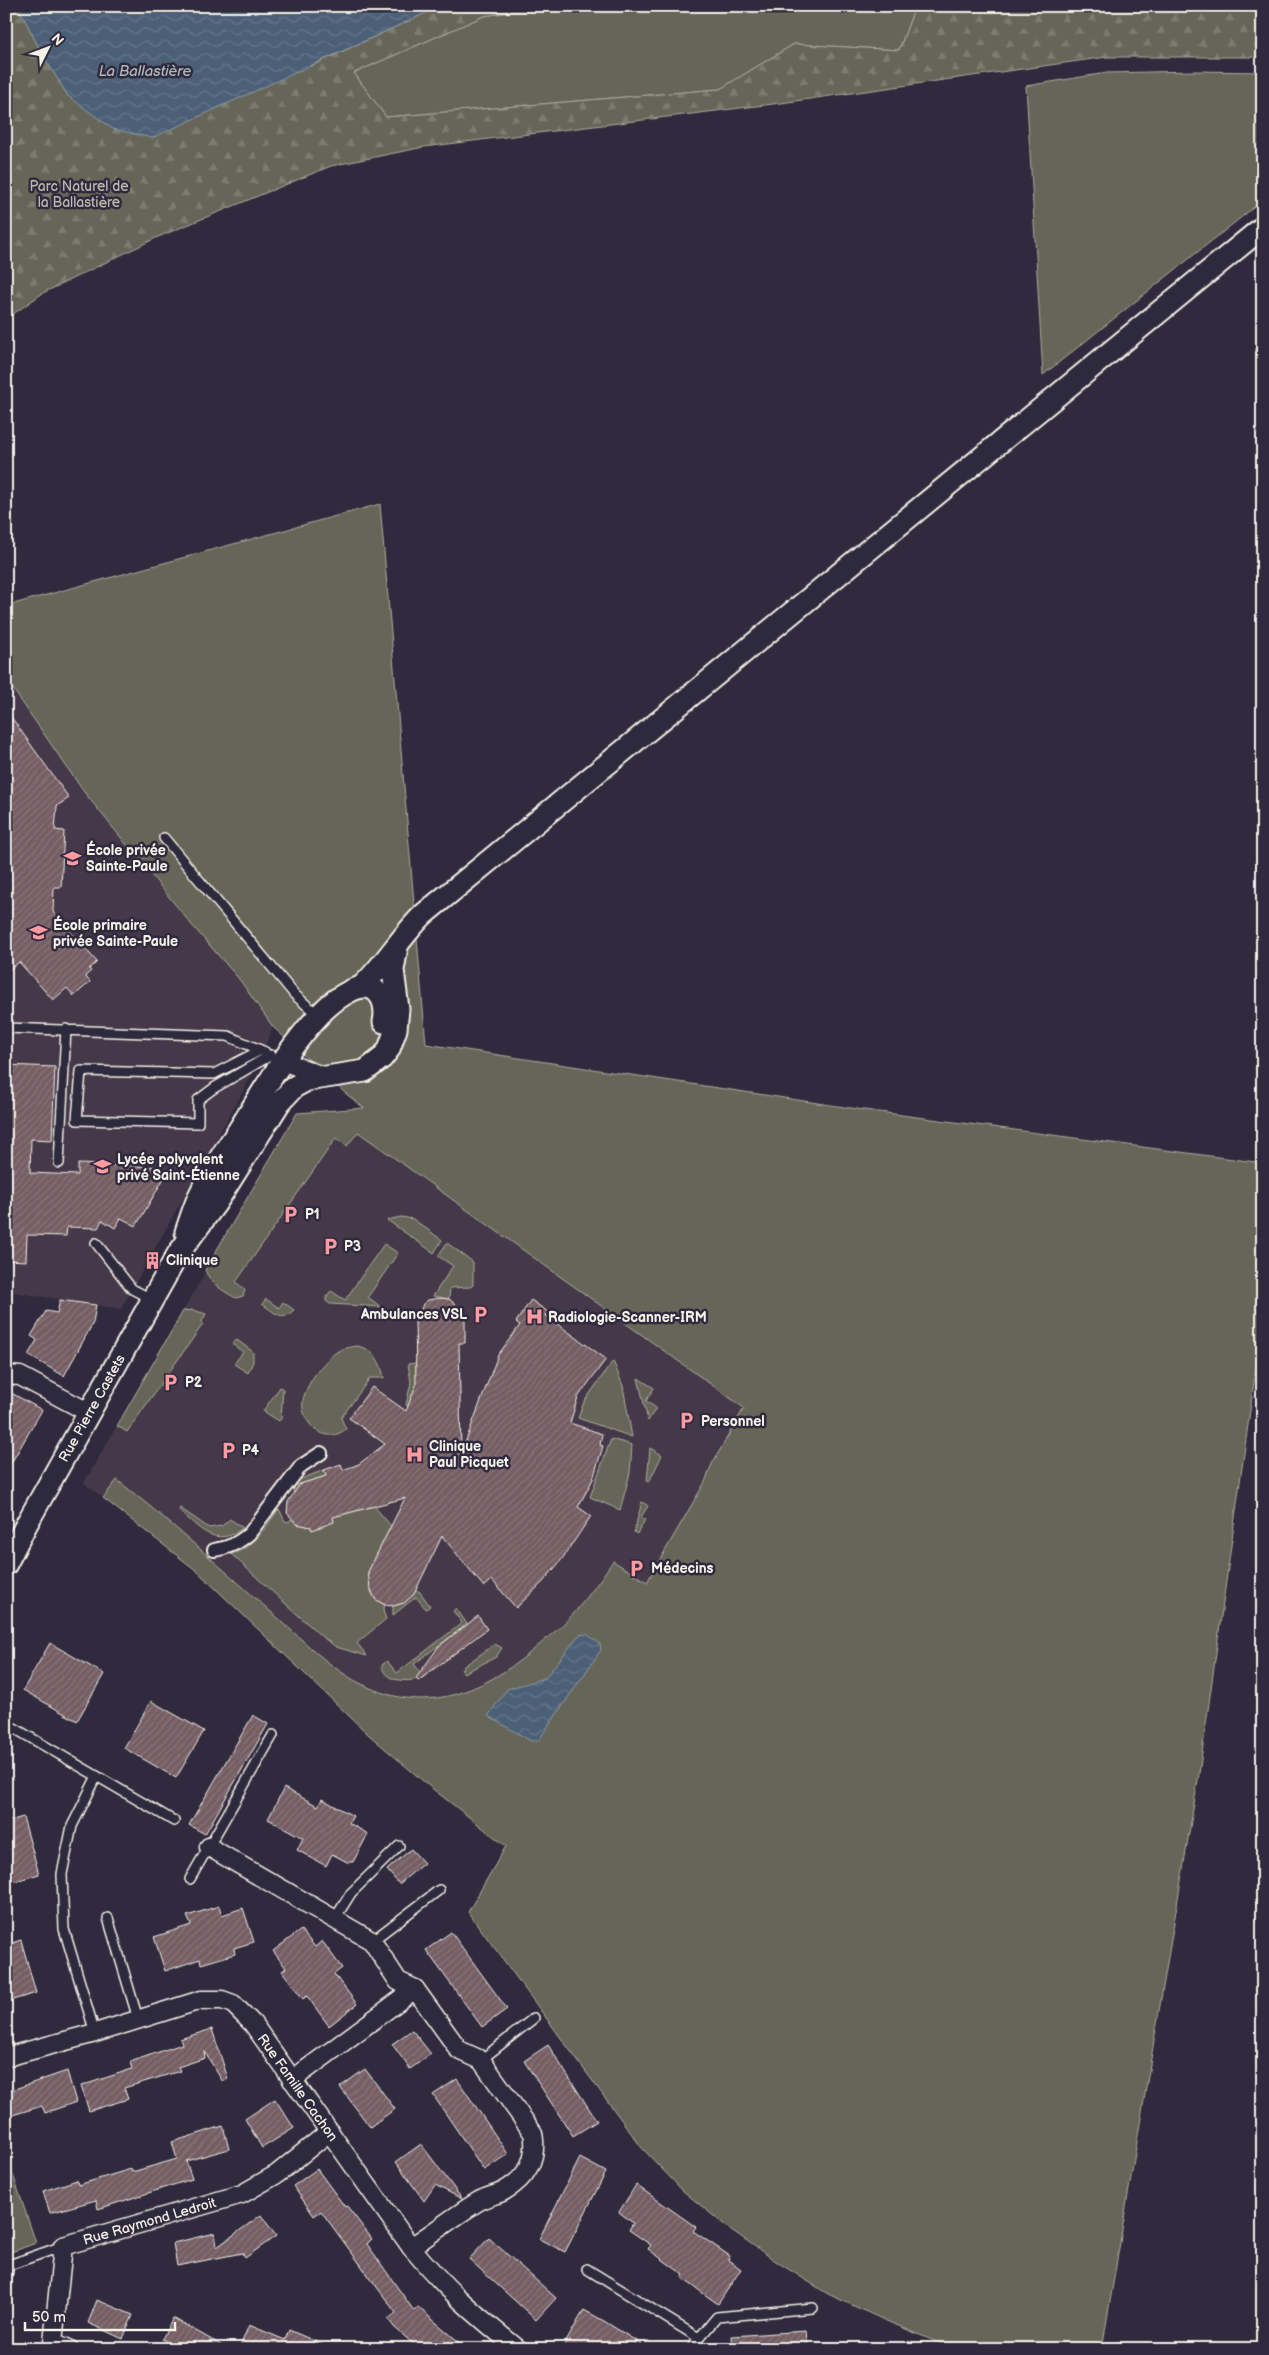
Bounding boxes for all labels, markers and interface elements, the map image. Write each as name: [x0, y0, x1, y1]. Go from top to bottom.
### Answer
north arrow: [22, 22, 72, 72]
text: N: [47, 30, 67, 49]
water label: La Ballastière: [99, 62, 192, 81]
park label: Parc Naturel de la Ballastière: [30, 178, 128, 211]
place label: École privée Sainte-Paule: [86, 840, 168, 875]
school or university icon: École privée Sainte-Paule: [62, 848, 82, 868]
place label: École primaire privée Sainte-Paule: [53, 915, 178, 950]
school or university icon: École primaire privée Sainte-Paule: [29, 923, 49, 943]
place label: Lycée polyvalent privé Saint-Étienne: [117, 1151, 240, 1184]
school or university icon: Lycée polyvalent privé Saint-Étienne: [93, 1157, 113, 1177]
parking icon: P1: [281, 1204, 301, 1224]
place label: P1: [305, 1206, 320, 1223]
parking icon: P3: [320, 1236, 340, 1256]
place label: P3: [344, 1238, 361, 1255]
building icon: Clinique: [142, 1250, 162, 1270]
place label: Clinique: [166, 1252, 218, 1269]
parking icon: Ambulances VSL: [471, 1304, 491, 1324]
place label: Ambulances VSL: [360, 1306, 467, 1323]
hospital icon: Radiologie-Scanner-IRM: [524, 1307, 544, 1327]
place label: Radiologie-Scanner-IRM: [548, 1309, 707, 1326]
street label: Rue Pierre Castets: [55, 1351, 129, 1465]
parking icon: P2: [161, 1372, 181, 1392]
place label: P2: [185, 1374, 203, 1391]
parking icon: Personnel: [677, 1411, 697, 1431]
place label: Personnel: [701, 1413, 765, 1430]
place label: Clinique Paul Picquet: [429, 1438, 509, 1471]
parking icon: P4: [218, 1440, 238, 1460]
place label: P4: [242, 1442, 260, 1459]
hospital icon: Clinique Paul Picquet: [405, 1444, 425, 1464]
parking icon: Médecins: [627, 1558, 647, 1578]
place label: Médecins: [651, 1560, 713, 1577]
street label: Rue Famille Cachon: [254, 2030, 342, 2145]
street label: Rue Raymond Ledroit: [81, 2193, 219, 2248]
scale bar: [25, 2300, 175, 2332]
text: 50 m: [32, 2308, 66, 2327]

